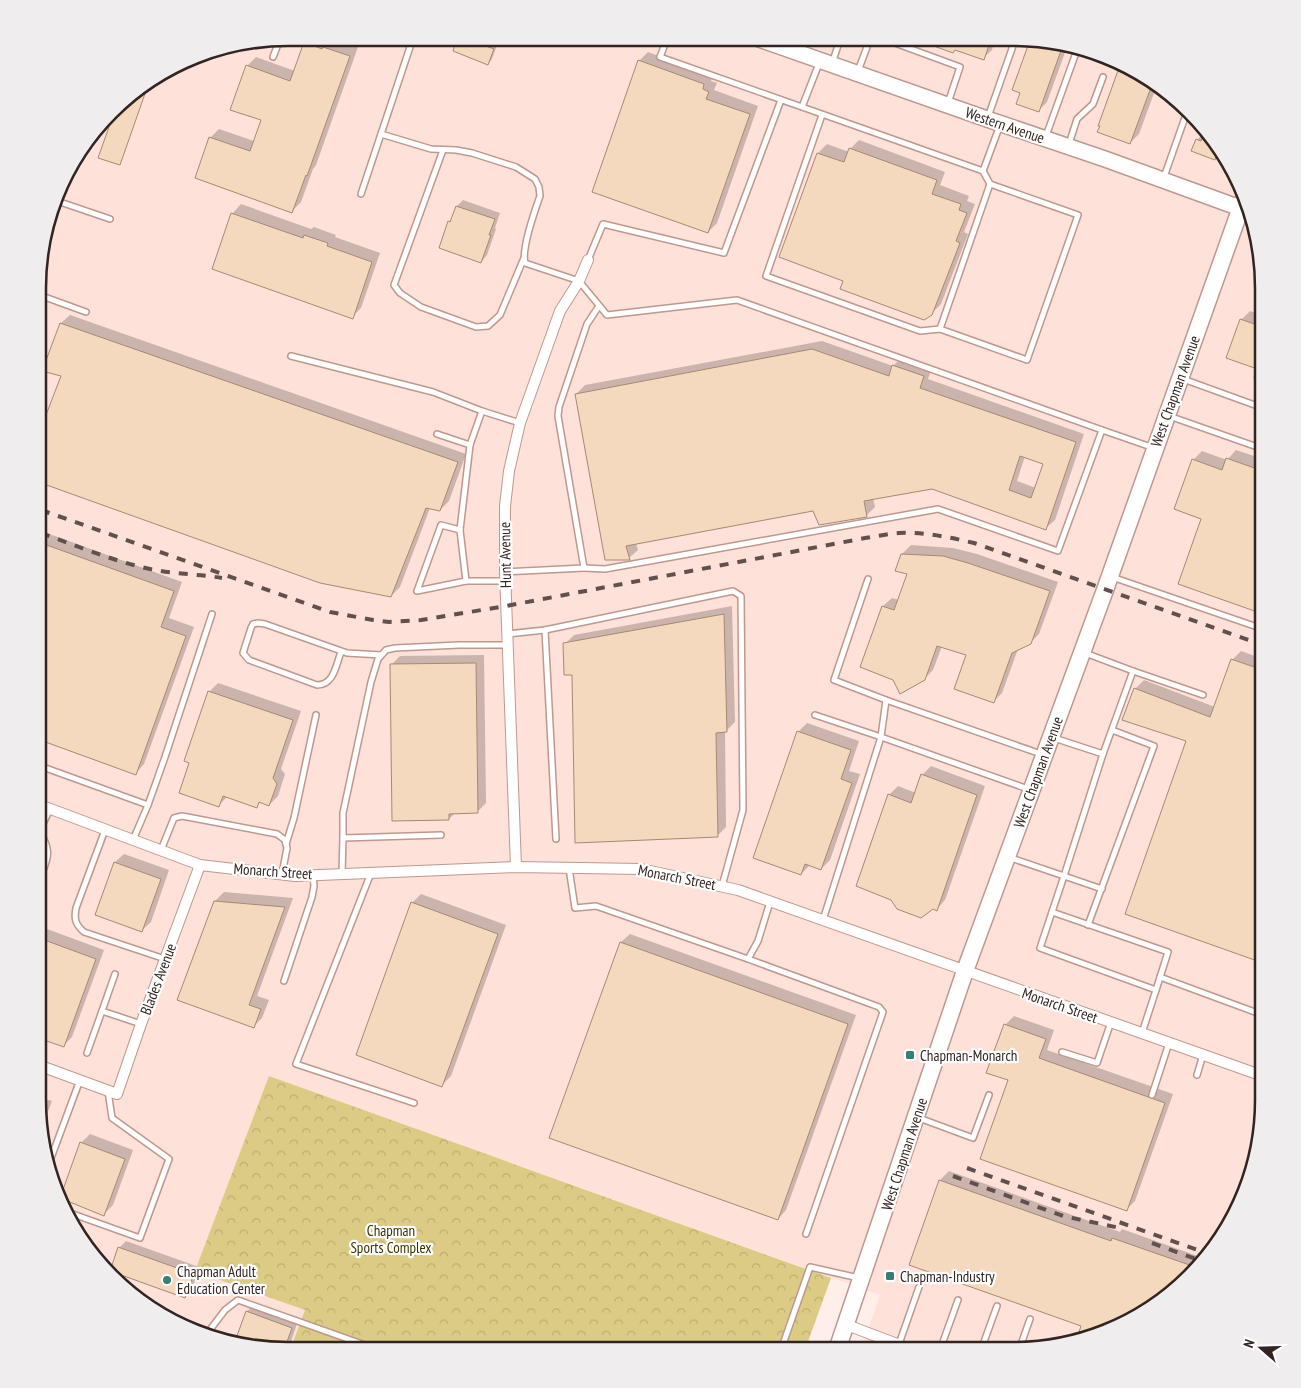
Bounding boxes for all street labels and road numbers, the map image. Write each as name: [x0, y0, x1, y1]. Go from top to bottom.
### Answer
street label: Western Avenue: [963, 103, 1047, 147]
street label: West Chapman Avenue: [1146, 333, 1204, 449]
street label: Hunt Avenue: [495, 522, 515, 588]
street label: West Chapman Avenue: [1009, 714, 1067, 830]
street label: Monarch Street: [233, 859, 313, 883]
street label: Monarch Street: [636, 860, 718, 894]
street label: Blades Avenue: [136, 941, 180, 1017]
street label: Monarch Street: [1020, 983, 1100, 1027]
street label: West Chapman Avenue: [877, 1095, 931, 1213]

